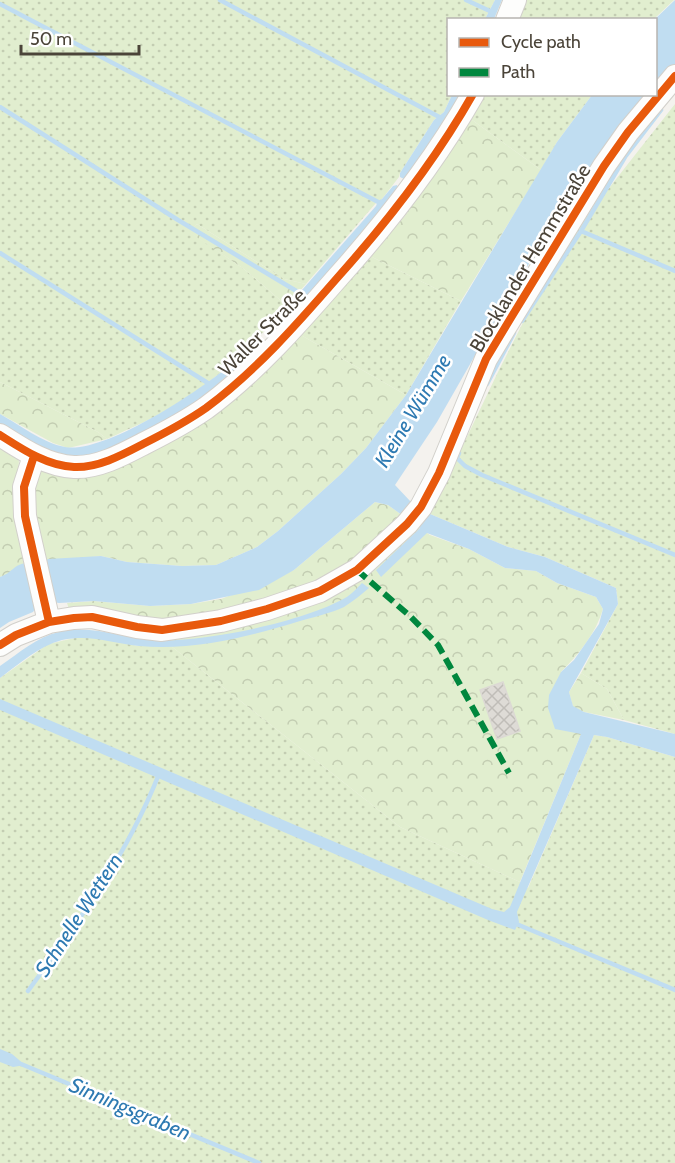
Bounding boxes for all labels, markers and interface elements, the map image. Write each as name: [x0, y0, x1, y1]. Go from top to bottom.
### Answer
scale bar: [21, 18, 140, 56]
legend: [447, 18, 657, 96]
text: 50 m: [30, 28, 72, 50]
text: Cycle path: [501, 31, 581, 53]
text: Path: [501, 61, 535, 83]
street label: Blocklander Hemmstraße: [464, 160, 596, 356]
street label: Waller Straße: [213, 283, 311, 381]
water label: Kleine Wümme: [369, 350, 456, 472]
water label: Schnelle Wettern: [29, 848, 128, 981]
water label: Sinningsgraben: [66, 1072, 195, 1145]

